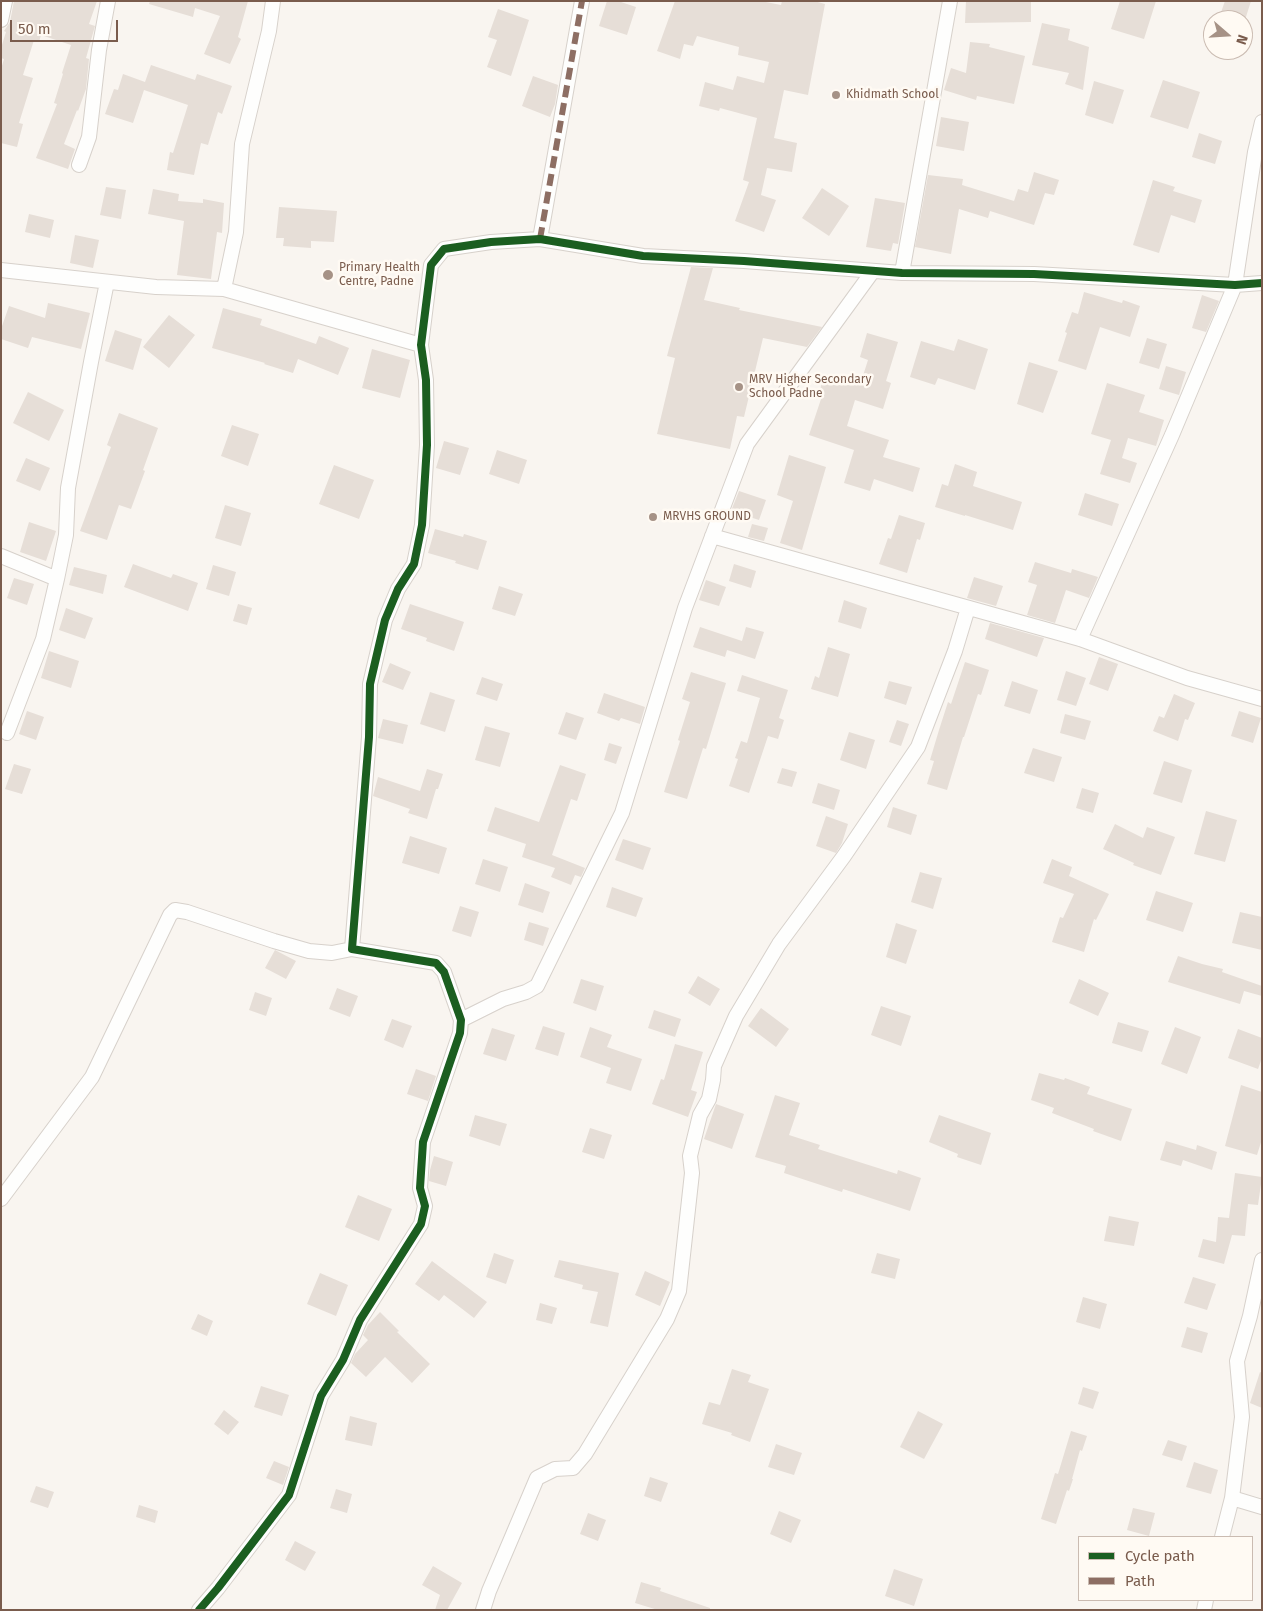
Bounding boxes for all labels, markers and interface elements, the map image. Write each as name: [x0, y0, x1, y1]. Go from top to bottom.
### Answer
scale bar: [12, 10, 120, 42]
north arrow: [1203, 10, 1253, 60]
text: 50 m: [18, 20, 51, 38]
text: N: [1232, 33, 1251, 47]
place label: Khidmath School: [846, 88, 939, 102]
marker: Khidmath School: [830, 89, 842, 101]
place label: Primary Health Centre, Padne: [339, 261, 420, 289]
marker: Primary Health Centre, Padne: [321, 268, 335, 282]
place label: MRV Higher Secondary School Padne: [749, 373, 871, 401]
marker: MRV Higher Secondary School Padne: [733, 381, 745, 393]
place label: MRVHS GROUND: [663, 510, 751, 524]
marker: MRVHS GROUND: [647, 511, 659, 523]
legend: [1078, 1536, 1253, 1601]
text: Cycle path: [1125, 1547, 1195, 1565]
text: Path: [1125, 1572, 1155, 1590]

